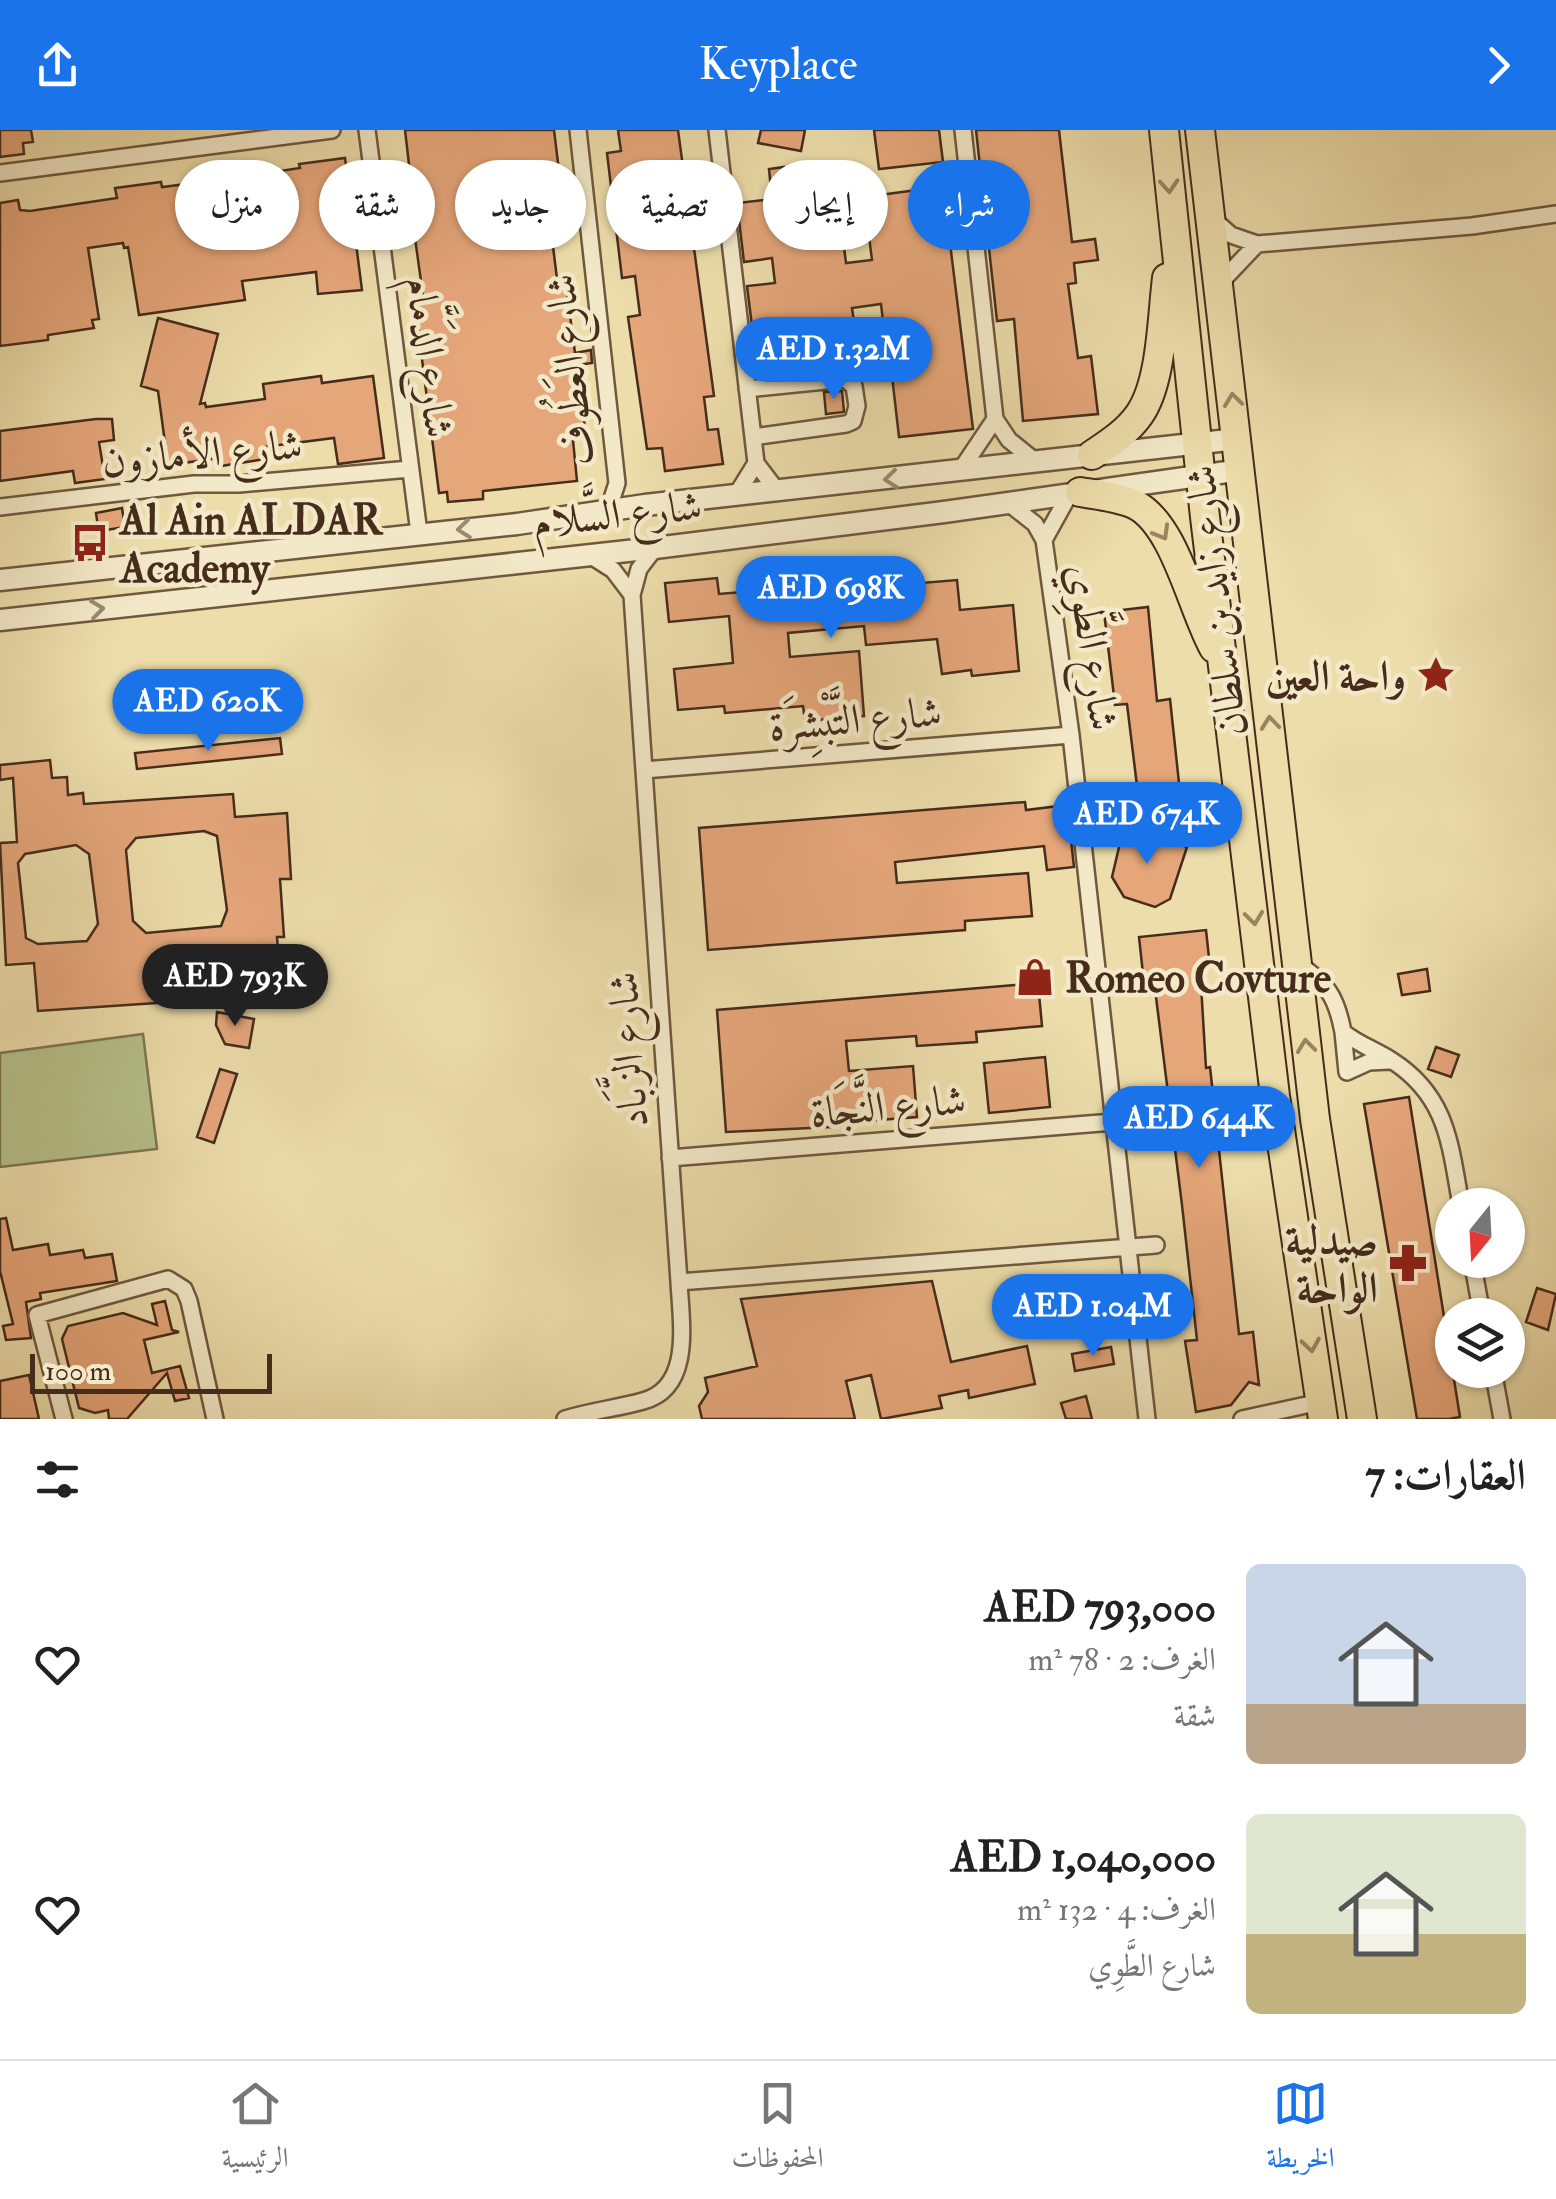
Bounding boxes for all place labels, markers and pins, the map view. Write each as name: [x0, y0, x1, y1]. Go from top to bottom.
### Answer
pin: AED 1.32M: [720, 317, 948, 402]
place label: Al Ain ALDAR Academy: [118, 495, 384, 596]
bus stop icon: Al Ain ALDAR Academy: [69, 522, 111, 564]
pin: AED 698K: [728, 556, 934, 641]
place label: واحة العين: [1266, 651, 1406, 703]
place icon: واحة العين: [1415, 654, 1457, 696]
pin: AED 620K: [105, 669, 311, 754]
pin: AED 674K: [1044, 782, 1250, 867]
pin: AED 793K: [132, 944, 338, 1029]
place label: Romeo Covture: [1065, 953, 1332, 1005]
shop icon: Romeo Covture: [1014, 956, 1056, 998]
pin: AED 644K: [1096, 1086, 1302, 1171]
place label: صيدلية الواحة: [1285, 1215, 1378, 1315]
pharmacy icon: صيدلية الواحة: [1387, 1242, 1429, 1284]
pin: AED 1.04M: [979, 1274, 1207, 1359]

